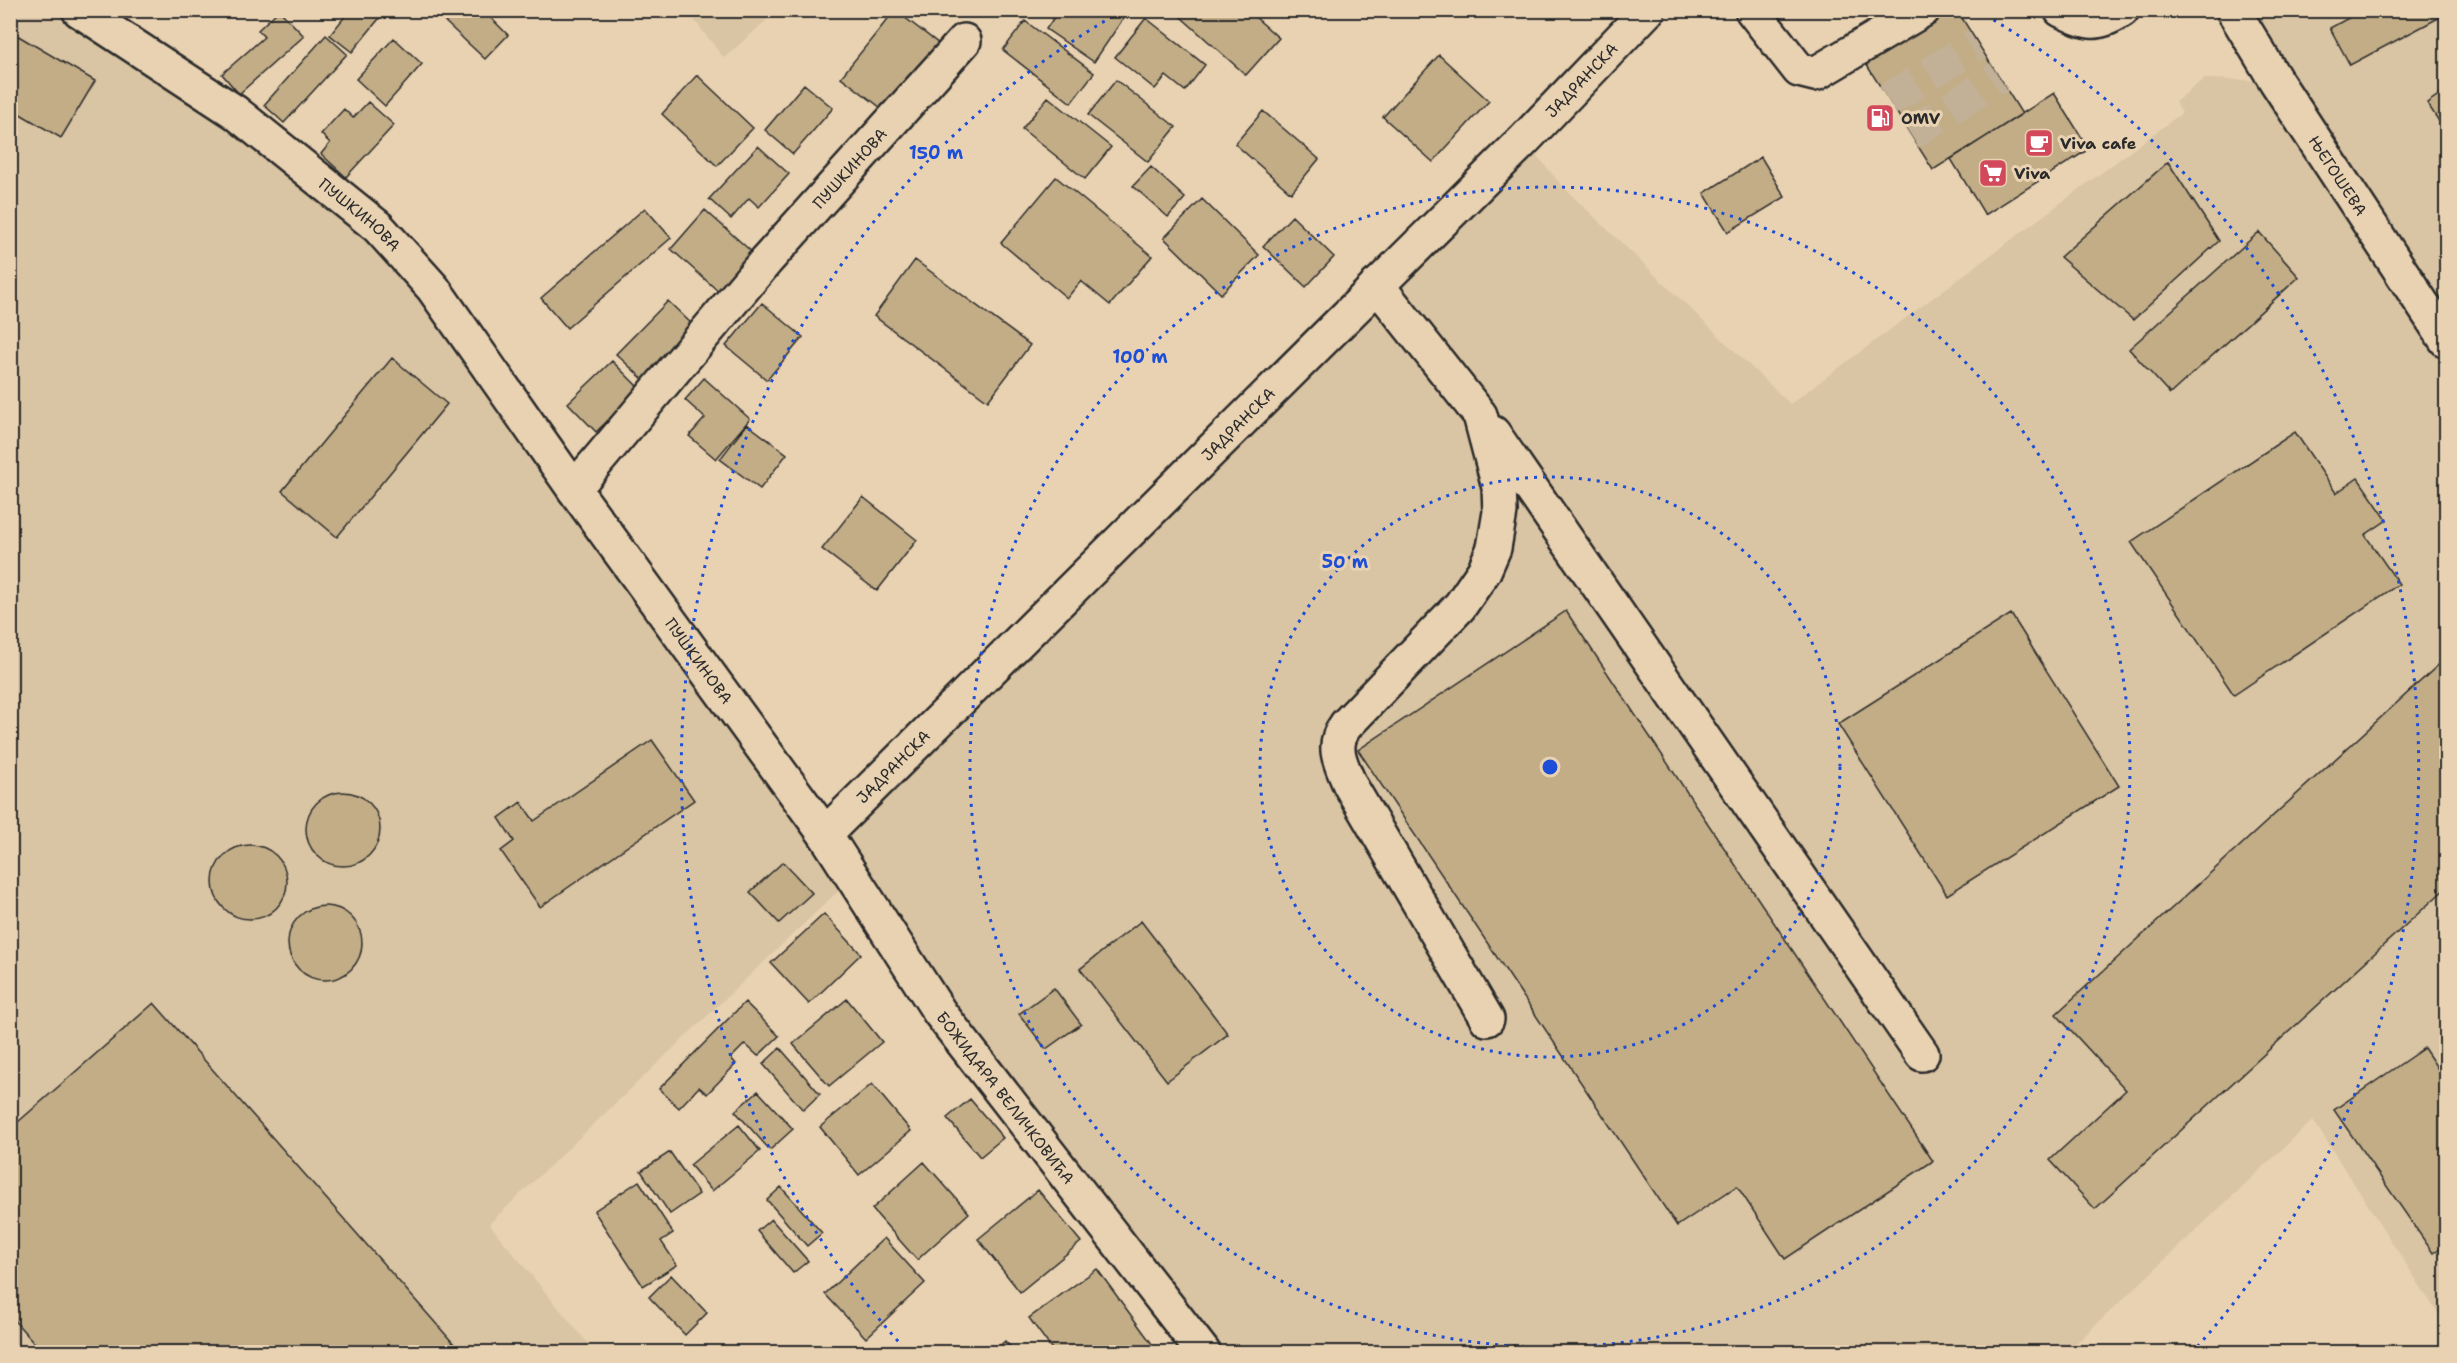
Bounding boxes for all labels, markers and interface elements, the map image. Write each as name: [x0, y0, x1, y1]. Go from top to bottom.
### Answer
street label: ЈАДРАНСКА: [1541, 38, 1622, 122]
fuel station icon: OMV: [1864, 102, 1896, 134]
place label: OMV: [1901, 108, 1941, 129]
street label: ПУШКИНОВА: [808, 124, 892, 213]
cafe icon: Viva cafe: [2023, 127, 2055, 159]
street label: ЊЕГОШЕВА: [2304, 132, 2372, 220]
place label: Viva cafe: [2060, 133, 2137, 154]
text: 150 m: [909, 141, 964, 165]
supermarket icon: Viva: [1977, 157, 2009, 189]
place label: Viva: [2014, 163, 2050, 184]
street label: ПУШКИНОВА: [314, 174, 405, 256]
text: 100 m: [1112, 345, 1168, 369]
street label: ЈАДРАНСКА: [1197, 383, 1280, 466]
text: 50 m: [1322, 550, 1369, 574]
street label: ПУШКИНОВА: [660, 614, 737, 708]
street label: ЈАДРАНСКА: [852, 725, 935, 808]
centre of rings: [1540, 757, 1560, 777]
street label: БОЖИДАРА ВЕЛИЧКОВИЋА: [932, 1007, 1079, 1189]

